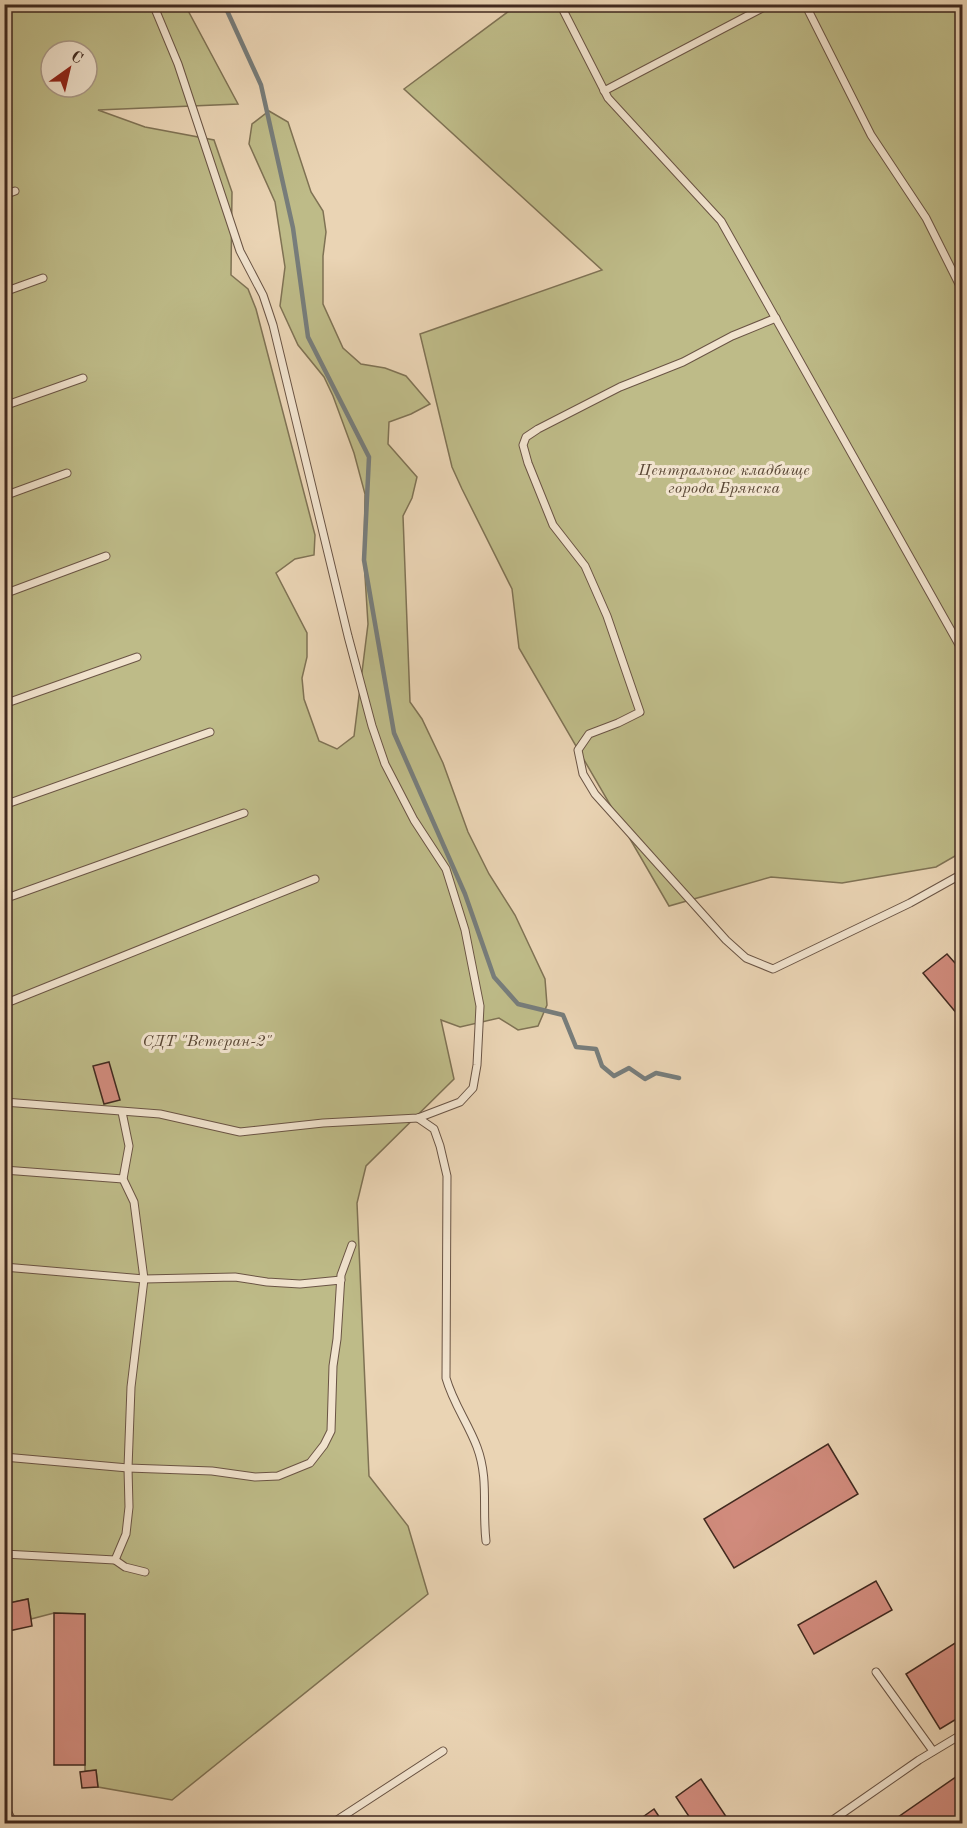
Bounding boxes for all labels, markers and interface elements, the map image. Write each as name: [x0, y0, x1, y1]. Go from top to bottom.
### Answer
north arrow: [39, 39, 99, 99]
text: С: [67, 49, 85, 68]
park label: Центральное кладбище города Брянска: [637, 463, 810, 497]
park label: СДТ "Ветеран-2": [142, 1034, 272, 1050]

